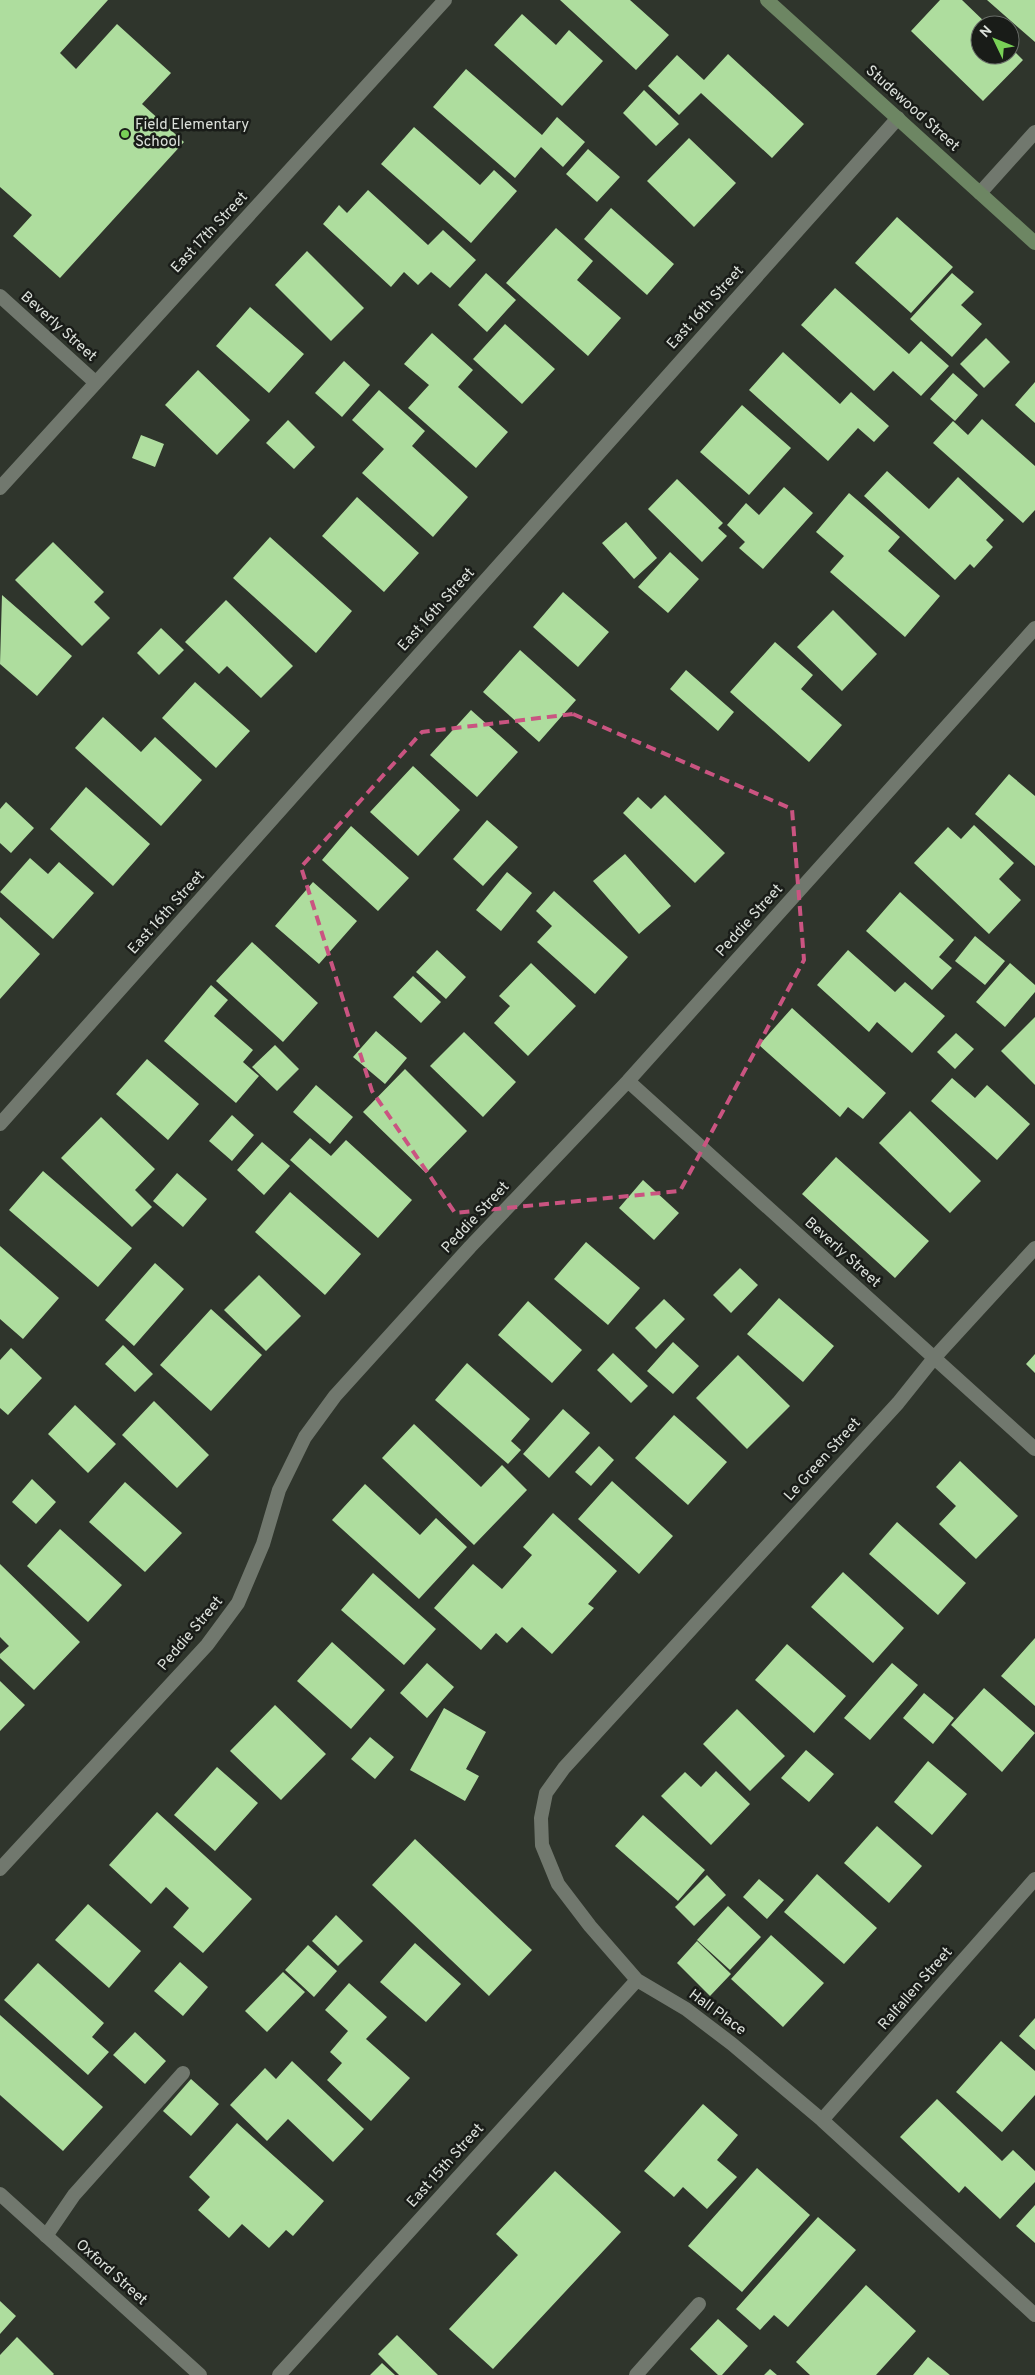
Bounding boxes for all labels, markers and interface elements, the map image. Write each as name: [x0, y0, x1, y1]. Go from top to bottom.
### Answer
north arrow: [970, 15, 1020, 65]
text: N: [977, 23, 996, 42]
street label: Studewood Street: [861, 62, 963, 156]
place label: Field Elementary School: [135, 116, 249, 152]
marker: Field Elementary School: [119, 128, 131, 140]
street label: East 17th Street: [167, 188, 253, 278]
street label: East 16th Street: [663, 262, 749, 354]
street label: Beverly Street: [16, 288, 100, 366]
street label: East 16th Street: [394, 564, 480, 656]
street label: East 16th Street: [124, 867, 210, 959]
street label: Peddie Street: [712, 881, 788, 961]
street label: Peddie Street: [438, 1178, 514, 1258]
street label: Beverly Street: [800, 1214, 884, 1292]
street label: Le Green Street: [781, 1414, 865, 1506]
street label: Peddie Street: [154, 1593, 228, 1675]
street label: Ralfallen Street: [875, 1944, 957, 2034]
street label: Hall Place: [685, 1986, 749, 2040]
street label: East 15th Street: [403, 2120, 489, 2212]
street label: Oxford Street: [71, 2236, 151, 2310]

